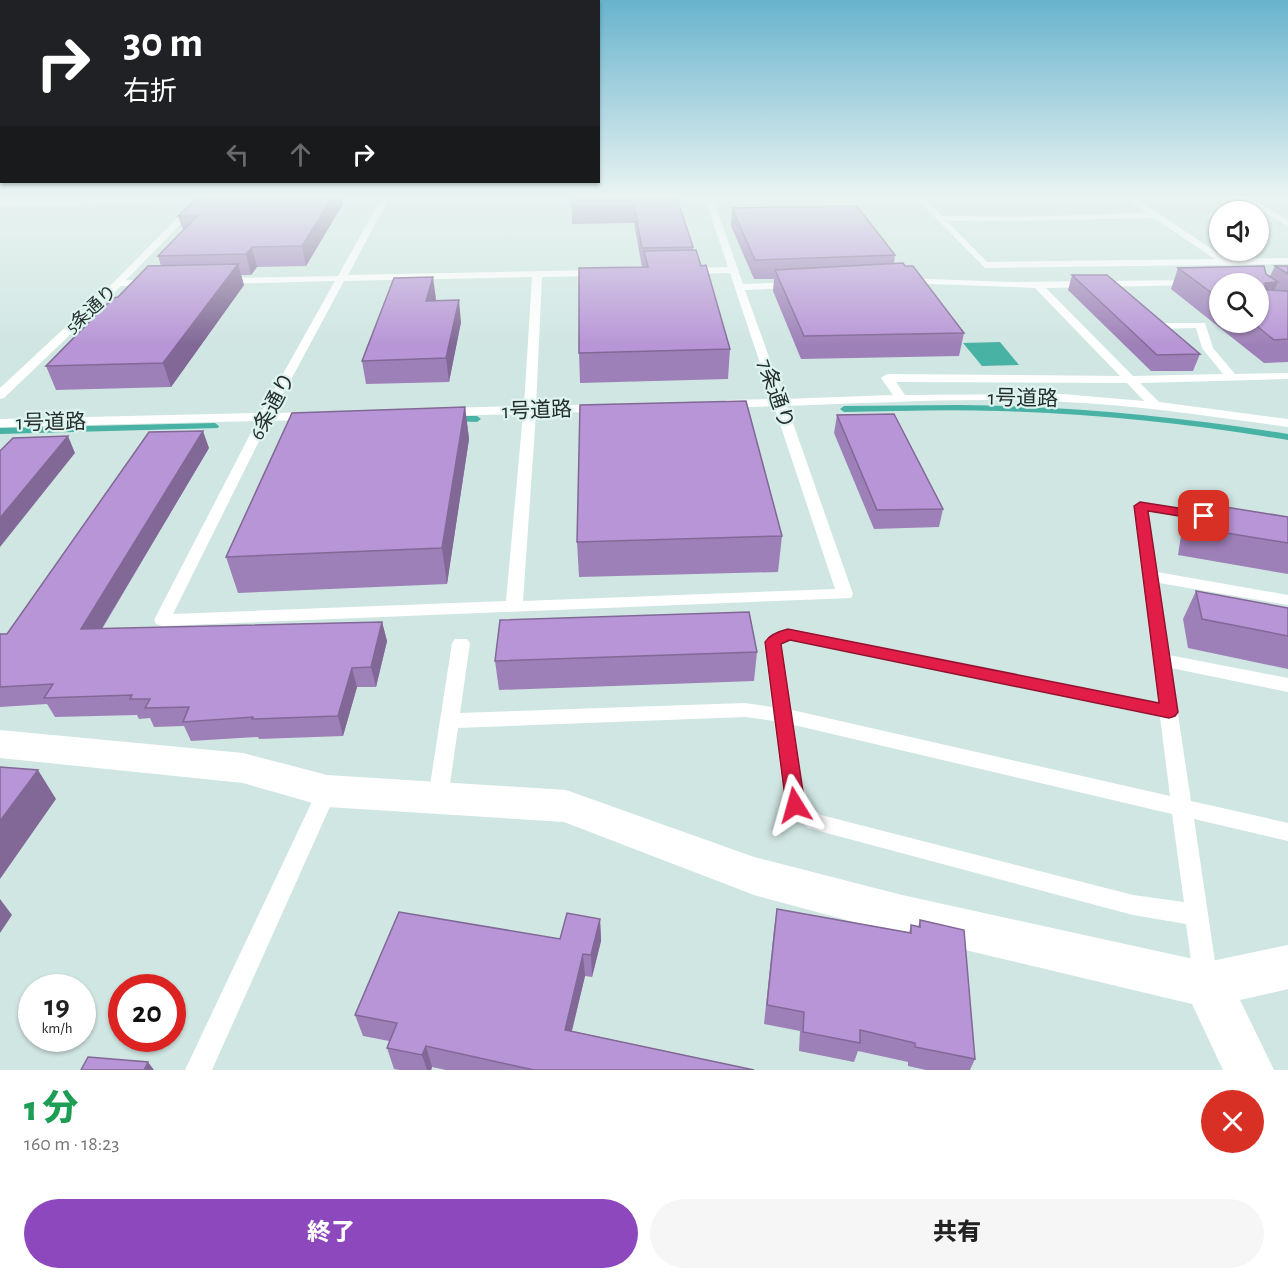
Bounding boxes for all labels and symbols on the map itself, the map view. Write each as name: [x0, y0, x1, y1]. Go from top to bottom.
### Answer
street label: 5条通り: [62, 281, 120, 337]
street label: 7条通り: [754, 356, 798, 432]
street label: 6条通り: [245, 369, 299, 443]
street label: 1号道路: [988, 386, 1058, 410]
street label: 1号道路: [502, 398, 572, 422]
street label: 1号道路: [16, 410, 86, 434]
pin: [1178, 490, 1229, 541]
position arrow: [763, 773, 827, 837]
speed limit sign: 20: [108, 974, 186, 1052]

